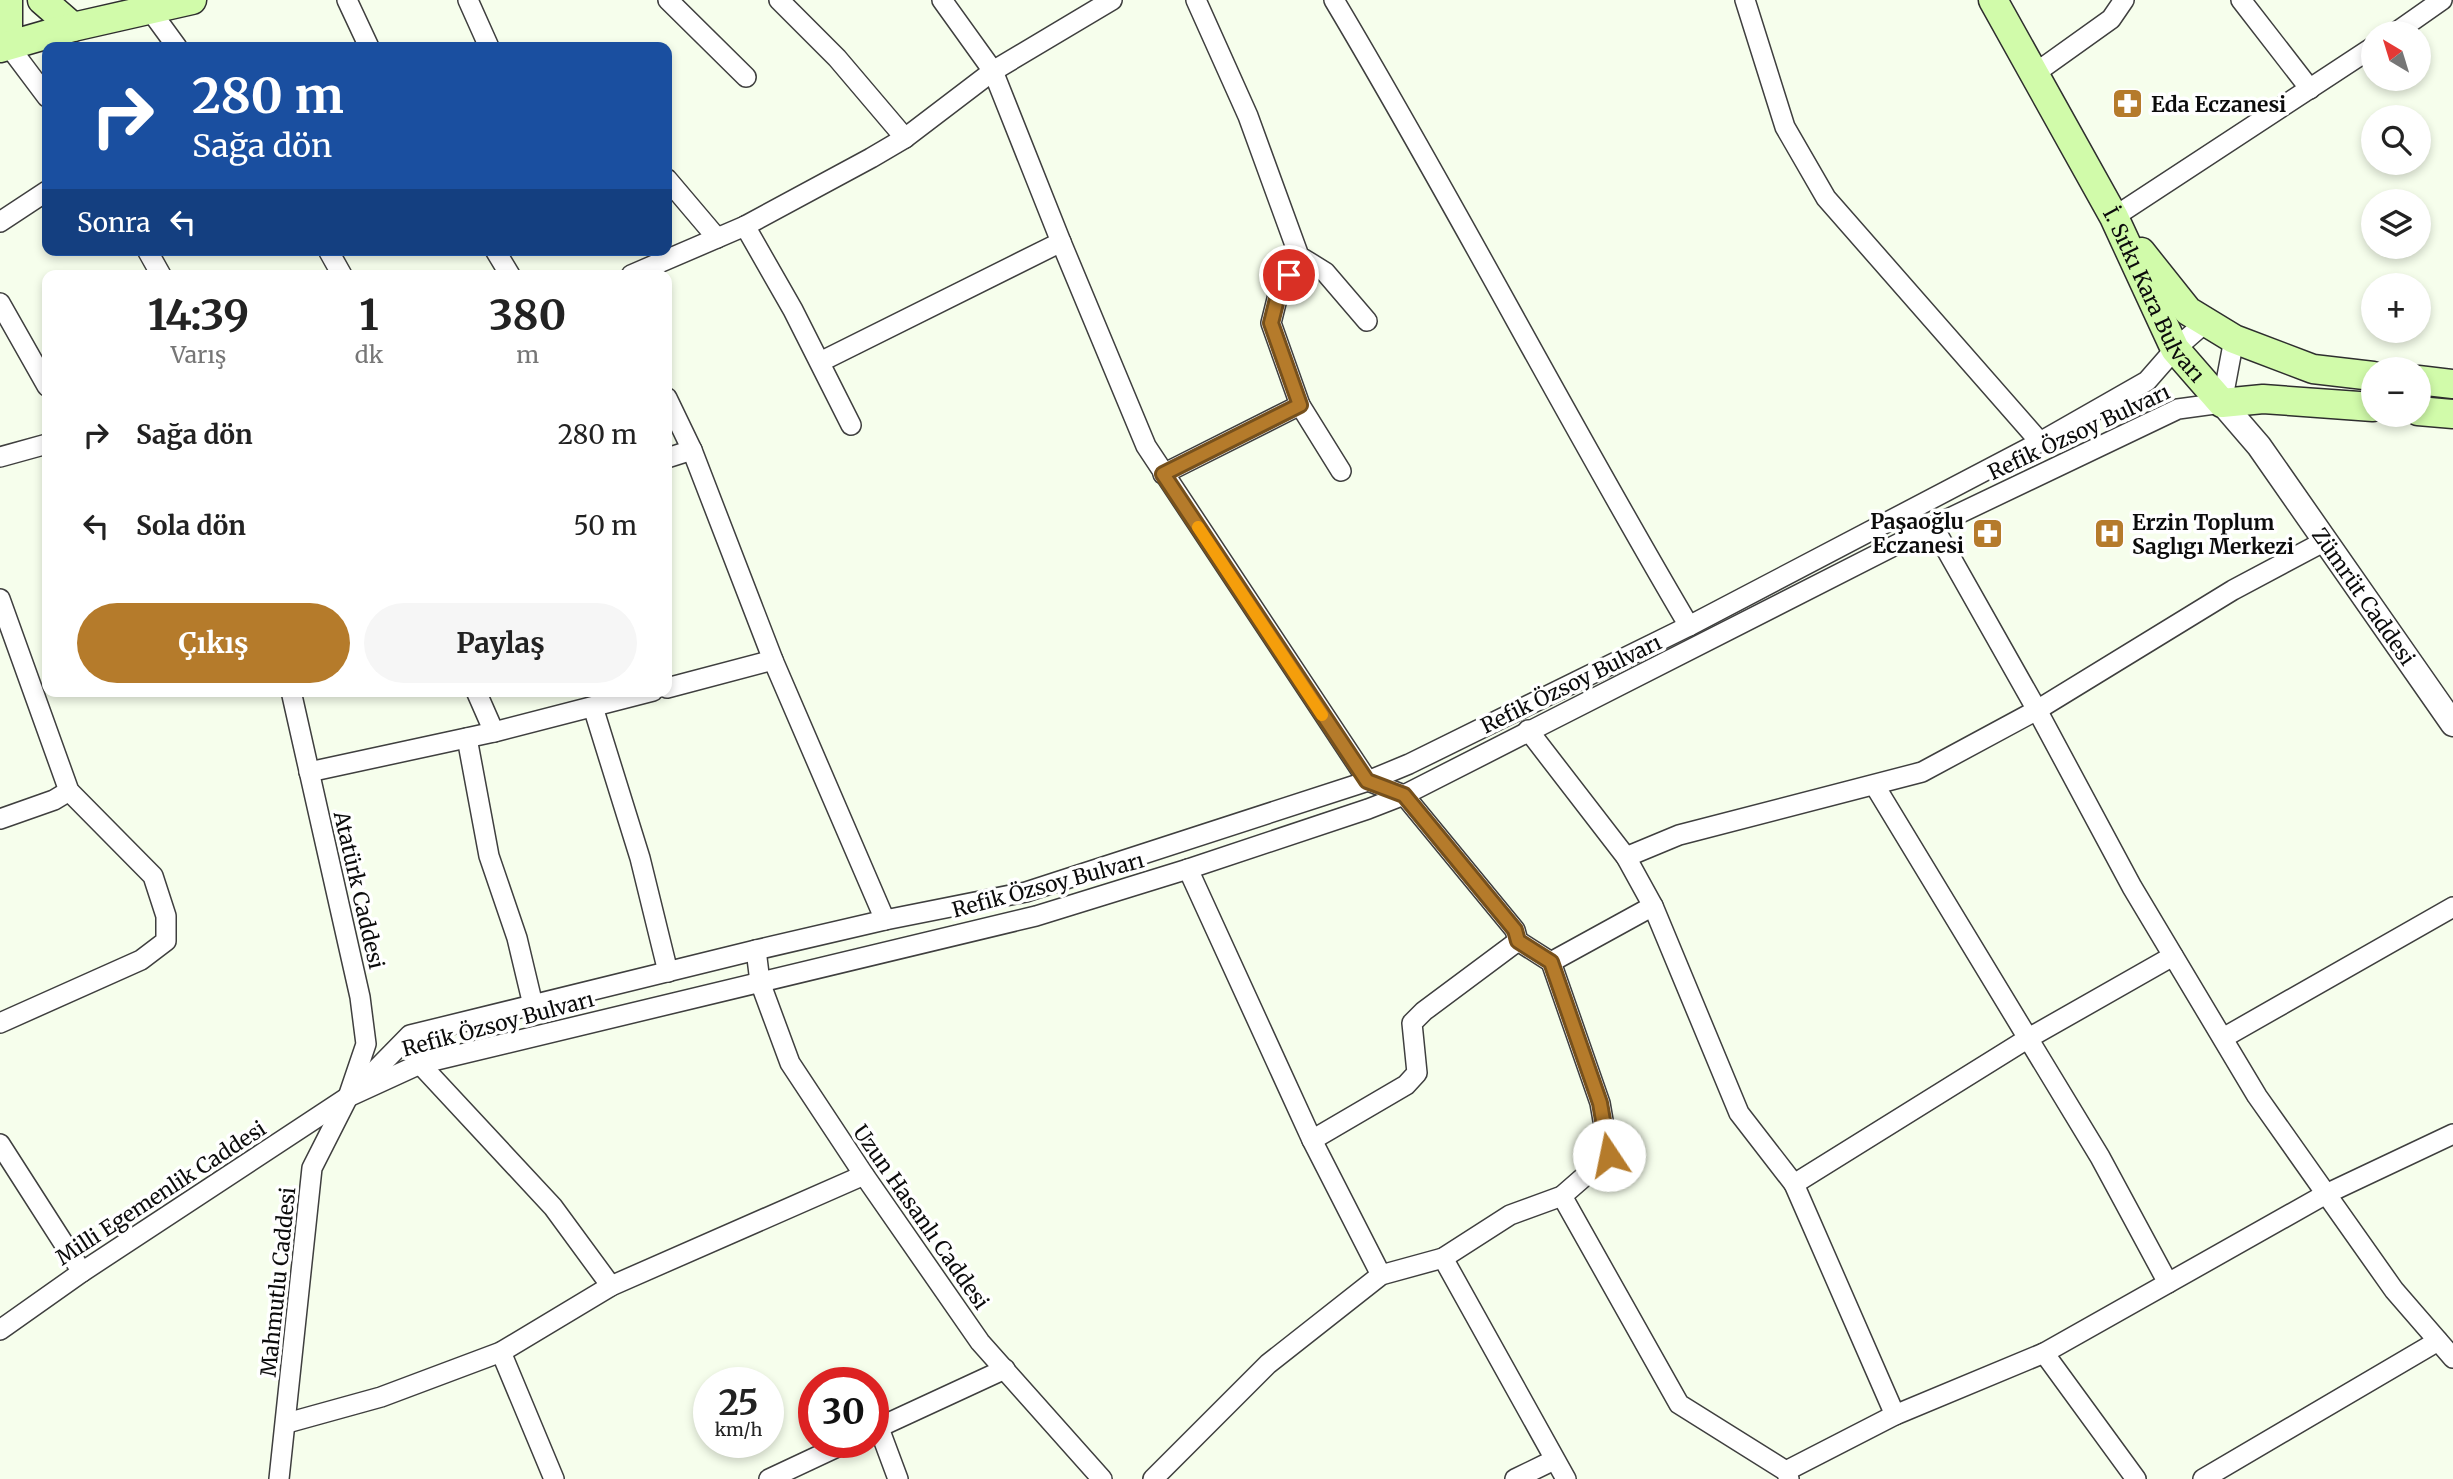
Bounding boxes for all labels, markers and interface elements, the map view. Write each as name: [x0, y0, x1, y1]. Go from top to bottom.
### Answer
north arrow: [2361, 21, 2431, 91]
map controls: [2361, 21, 2431, 427]
text: 280 m: [192, 65, 344, 126]
icon: right: [77, 70, 168, 161]
pharmacy icon: Eda Eczanesi: [2111, 87, 2145, 121]
place label: Eda Eczanesi: [2151, 91, 2286, 118]
button: search: [2361, 105, 2431, 175]
text: Sağa dön: [192, 126, 332, 166]
button: layers: [2361, 189, 2431, 259]
street label: İ. Sıtkı Kara Bulvarı: [2098, 202, 2211, 388]
icon: left: [164, 203, 202, 241]
text: Sonra: [77, 206, 150, 239]
pin: [1259, 245, 1319, 305]
icon: arrive: [1270, 256, 1308, 294]
button: +: [2361, 273, 2431, 343]
text: 14:39: [148, 289, 249, 341]
text: 1: [359, 289, 379, 341]
text: 380: [489, 289, 566, 341]
text: Varış: [171, 340, 226, 369]
text: dk: [355, 340, 383, 369]
text: m: [516, 340, 539, 369]
button: −: [2361, 357, 2431, 427]
street label: Refik Özsoy Bulvarı: [1984, 378, 2174, 486]
icon: right: [77, 416, 115, 454]
text: Sağa dön: [136, 418, 253, 451]
text: 280 m: [558, 418, 637, 451]
icon: left: [77, 507, 115, 545]
place label: Paşaoğlu Eczanesi: [1870, 508, 1964, 559]
text: Sola dön: [136, 509, 246, 542]
text: 50 m: [573, 509, 637, 542]
place label: Erzin Toplum Saglıgı Merkezi: [2132, 509, 2294, 560]
pharmacy icon: Paşaoğlu Eczanesi: [1970, 516, 2004, 550]
hospital icon: Erzin Toplum Saglıgı Merkezi: [2092, 517, 2126, 551]
street label: Zümrüt Caddesi: [2307, 522, 2421, 670]
button: Çıkış: [77, 603, 350, 683]
button: Paylaş: [364, 603, 637, 683]
street label: Refik Özsoy Bulvarı: [1476, 628, 1666, 739]
street label: Atatürk Caddesi: [327, 807, 390, 972]
street label: Refik Özsoy Bulvarı: [949, 846, 1147, 924]
street label: Refik Özsoy Bulvarı: [399, 985, 597, 1063]
street label: Milli Egemenlik Caddesi: [51, 1115, 271, 1271]
position arrow: [1572, 1118, 1646, 1192]
street label: Uzun Hasanlı Caddesi: [847, 1119, 995, 1315]
street label: Mahmutlu Caddesi: [255, 1186, 301, 1378]
speed limit sign: 30: [798, 1367, 889, 1458]
text: 25: [718, 1381, 759, 1425]
text: km/h: [715, 1418, 762, 1441]

